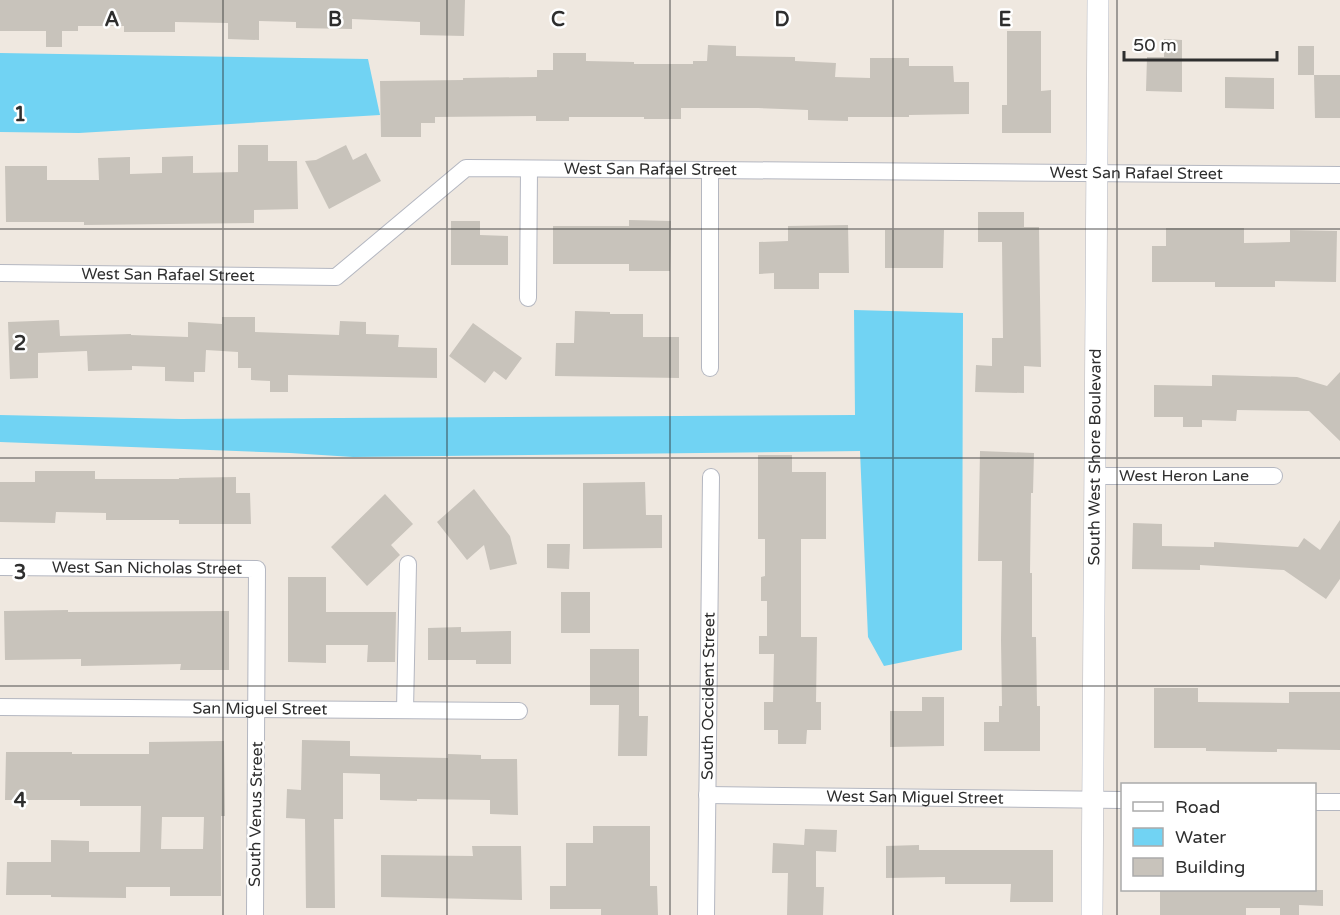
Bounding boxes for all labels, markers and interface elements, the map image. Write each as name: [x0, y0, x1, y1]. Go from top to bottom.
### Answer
text: A: [105, 8, 120, 32]
text: B: [328, 8, 342, 32]
text: C: [551, 8, 565, 32]
text: D: [774, 8, 790, 32]
text: E: [999, 8, 1012, 32]
scale bar: [1124, 24, 1277, 62]
text: 50 m: [1133, 34, 1177, 56]
text: 1: [14, 103, 26, 127]
street label: West San Rafael Street: [564, 159, 737, 180]
street label: West San Rafael Street: [1050, 163, 1223, 184]
street label: West San Rafael Street: [81, 264, 255, 286]
text: 2: [14, 332, 26, 356]
street label: South West Shore Boulevard: [1084, 348, 1106, 566]
street label: West Heron Lane: [1119, 466, 1249, 486]
street label: West San Nicholas Street: [52, 557, 242, 579]
text: 3: [14, 561, 26, 585]
street label: South Occident Street: [698, 612, 719, 780]
street label: San Miguel Street: [192, 698, 328, 720]
street label: South Venus Street: [245, 741, 267, 887]
legend: [1121, 783, 1316, 891]
street label: West San Miguel Street: [826, 786, 1004, 809]
text: 4: [14, 789, 27, 813]
text: Road: [1175, 796, 1220, 818]
text: Water: [1175, 826, 1226, 848]
text: Building: [1175, 856, 1245, 878]

